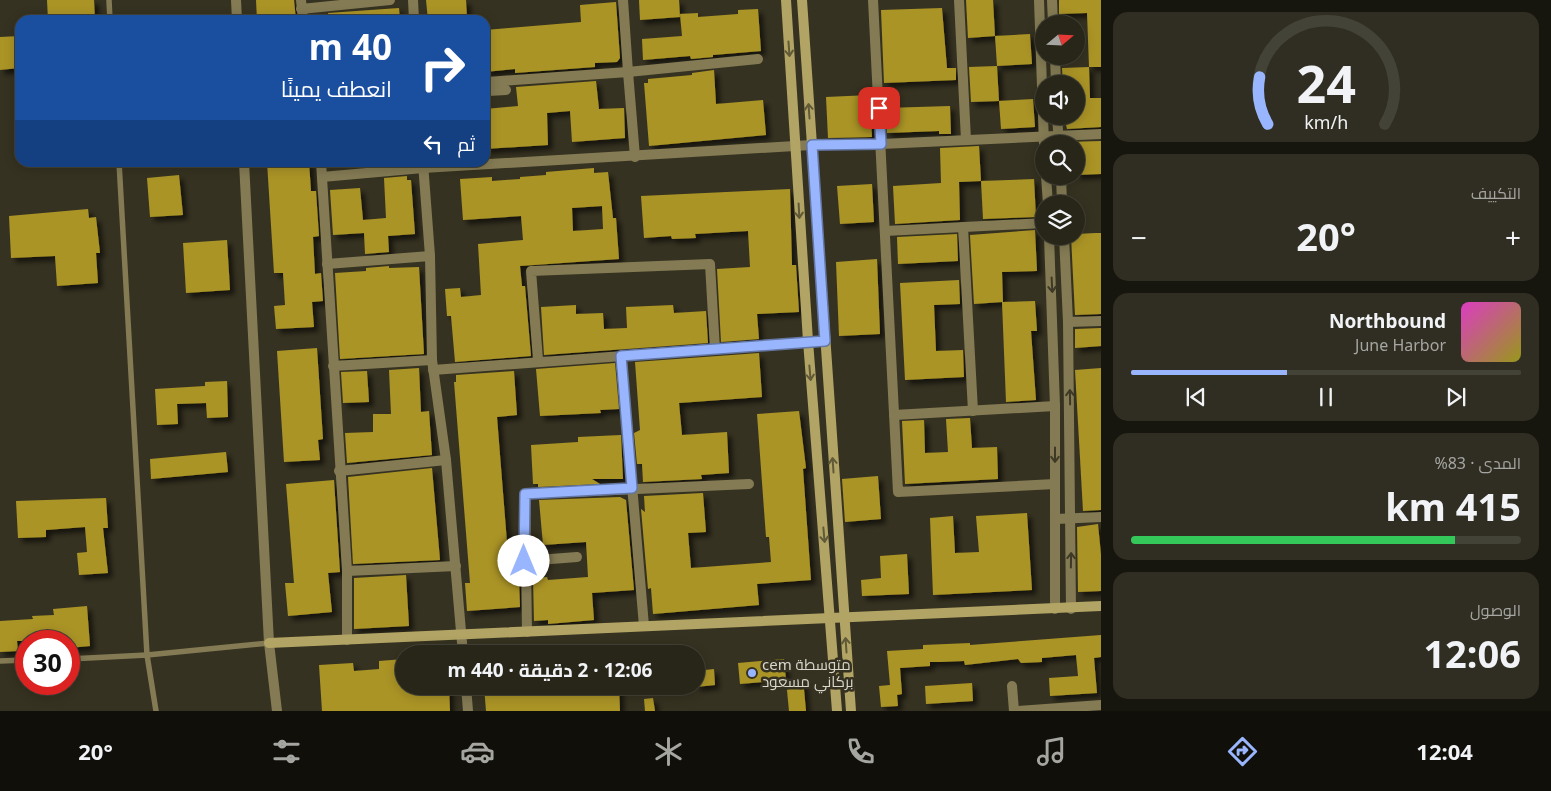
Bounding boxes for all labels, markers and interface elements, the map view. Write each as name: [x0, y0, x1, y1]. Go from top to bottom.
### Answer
north arrow: [1035, 15, 1085, 65]
map controls: [1035, 15, 1085, 245]
text: 40 m: [309, 23, 392, 70]
icon: right: [410, 35, 475, 100]
one-way arrow: [785, 40, 794, 56]
text: 24: [1296, 47, 1356, 118]
text: انعطف يمينًا: [281, 73, 392, 103]
button: sound: [1035, 75, 1085, 125]
pin: [858, 87, 900, 129]
icon: arrive: [865, 94, 893, 122]
one-way arrow: [805, 103, 814, 119]
text: km/h: [1304, 110, 1348, 134]
icon: left: [419, 130, 447, 158]
text: ثم: [457, 131, 475, 157]
button: search: [1035, 135, 1085, 185]
text: التكييف: [1471, 182, 1521, 204]
button: layers: [1035, 195, 1085, 245]
one-way arrow: [795, 203, 804, 219]
text: 20°: [1296, 210, 1356, 262]
text: −: [1131, 218, 1147, 256]
text: +: [1505, 218, 1521, 256]
one-way arrow: [1047, 276, 1057, 293]
text: Northbound: [1329, 308, 1446, 334]
text: June Harbor: [1355, 334, 1446, 356]
one-way arrow: [806, 365, 815, 381]
icon: previous: [1182, 383, 1210, 411]
icon: pause: [1312, 383, 1340, 411]
icon: next: [1442, 383, 1470, 411]
one-way arrow: [1065, 390, 1074, 406]
one-way arrow: [1050, 446, 1060, 463]
text: المدى · 83%: [1434, 452, 1521, 474]
one-way arrow: [829, 458, 838, 474]
text: 415 km: [1385, 480, 1521, 532]
one-way arrow: [819, 527, 828, 543]
position arrow: [497, 534, 549, 586]
one-way arrow: [1066, 552, 1076, 568]
text: الوصول: [1470, 599, 1521, 621]
text: 12:06: [1423, 627, 1521, 679]
speed limit sign: 30: [15, 630, 80, 695]
one-way arrow: [841, 637, 851, 653]
place label: cem متوسطة بركاني مسعود: [762, 654, 853, 694]
text: 12:06 · 2 دقيقة · 440 m: [448, 657, 652, 683]
marker: cem متوسطة بركاني مسعود: [746, 667, 758, 679]
icon: filters: [269, 734, 304, 769]
icon: car: [460, 734, 495, 769]
icon: climate: [651, 734, 686, 769]
icon: phone: [843, 734, 878, 769]
icon: music: [1034, 734, 1069, 769]
icon: directions: [1225, 734, 1260, 769]
text: 20°: [78, 736, 113, 766]
text: 12:04: [1416, 736, 1473, 766]

